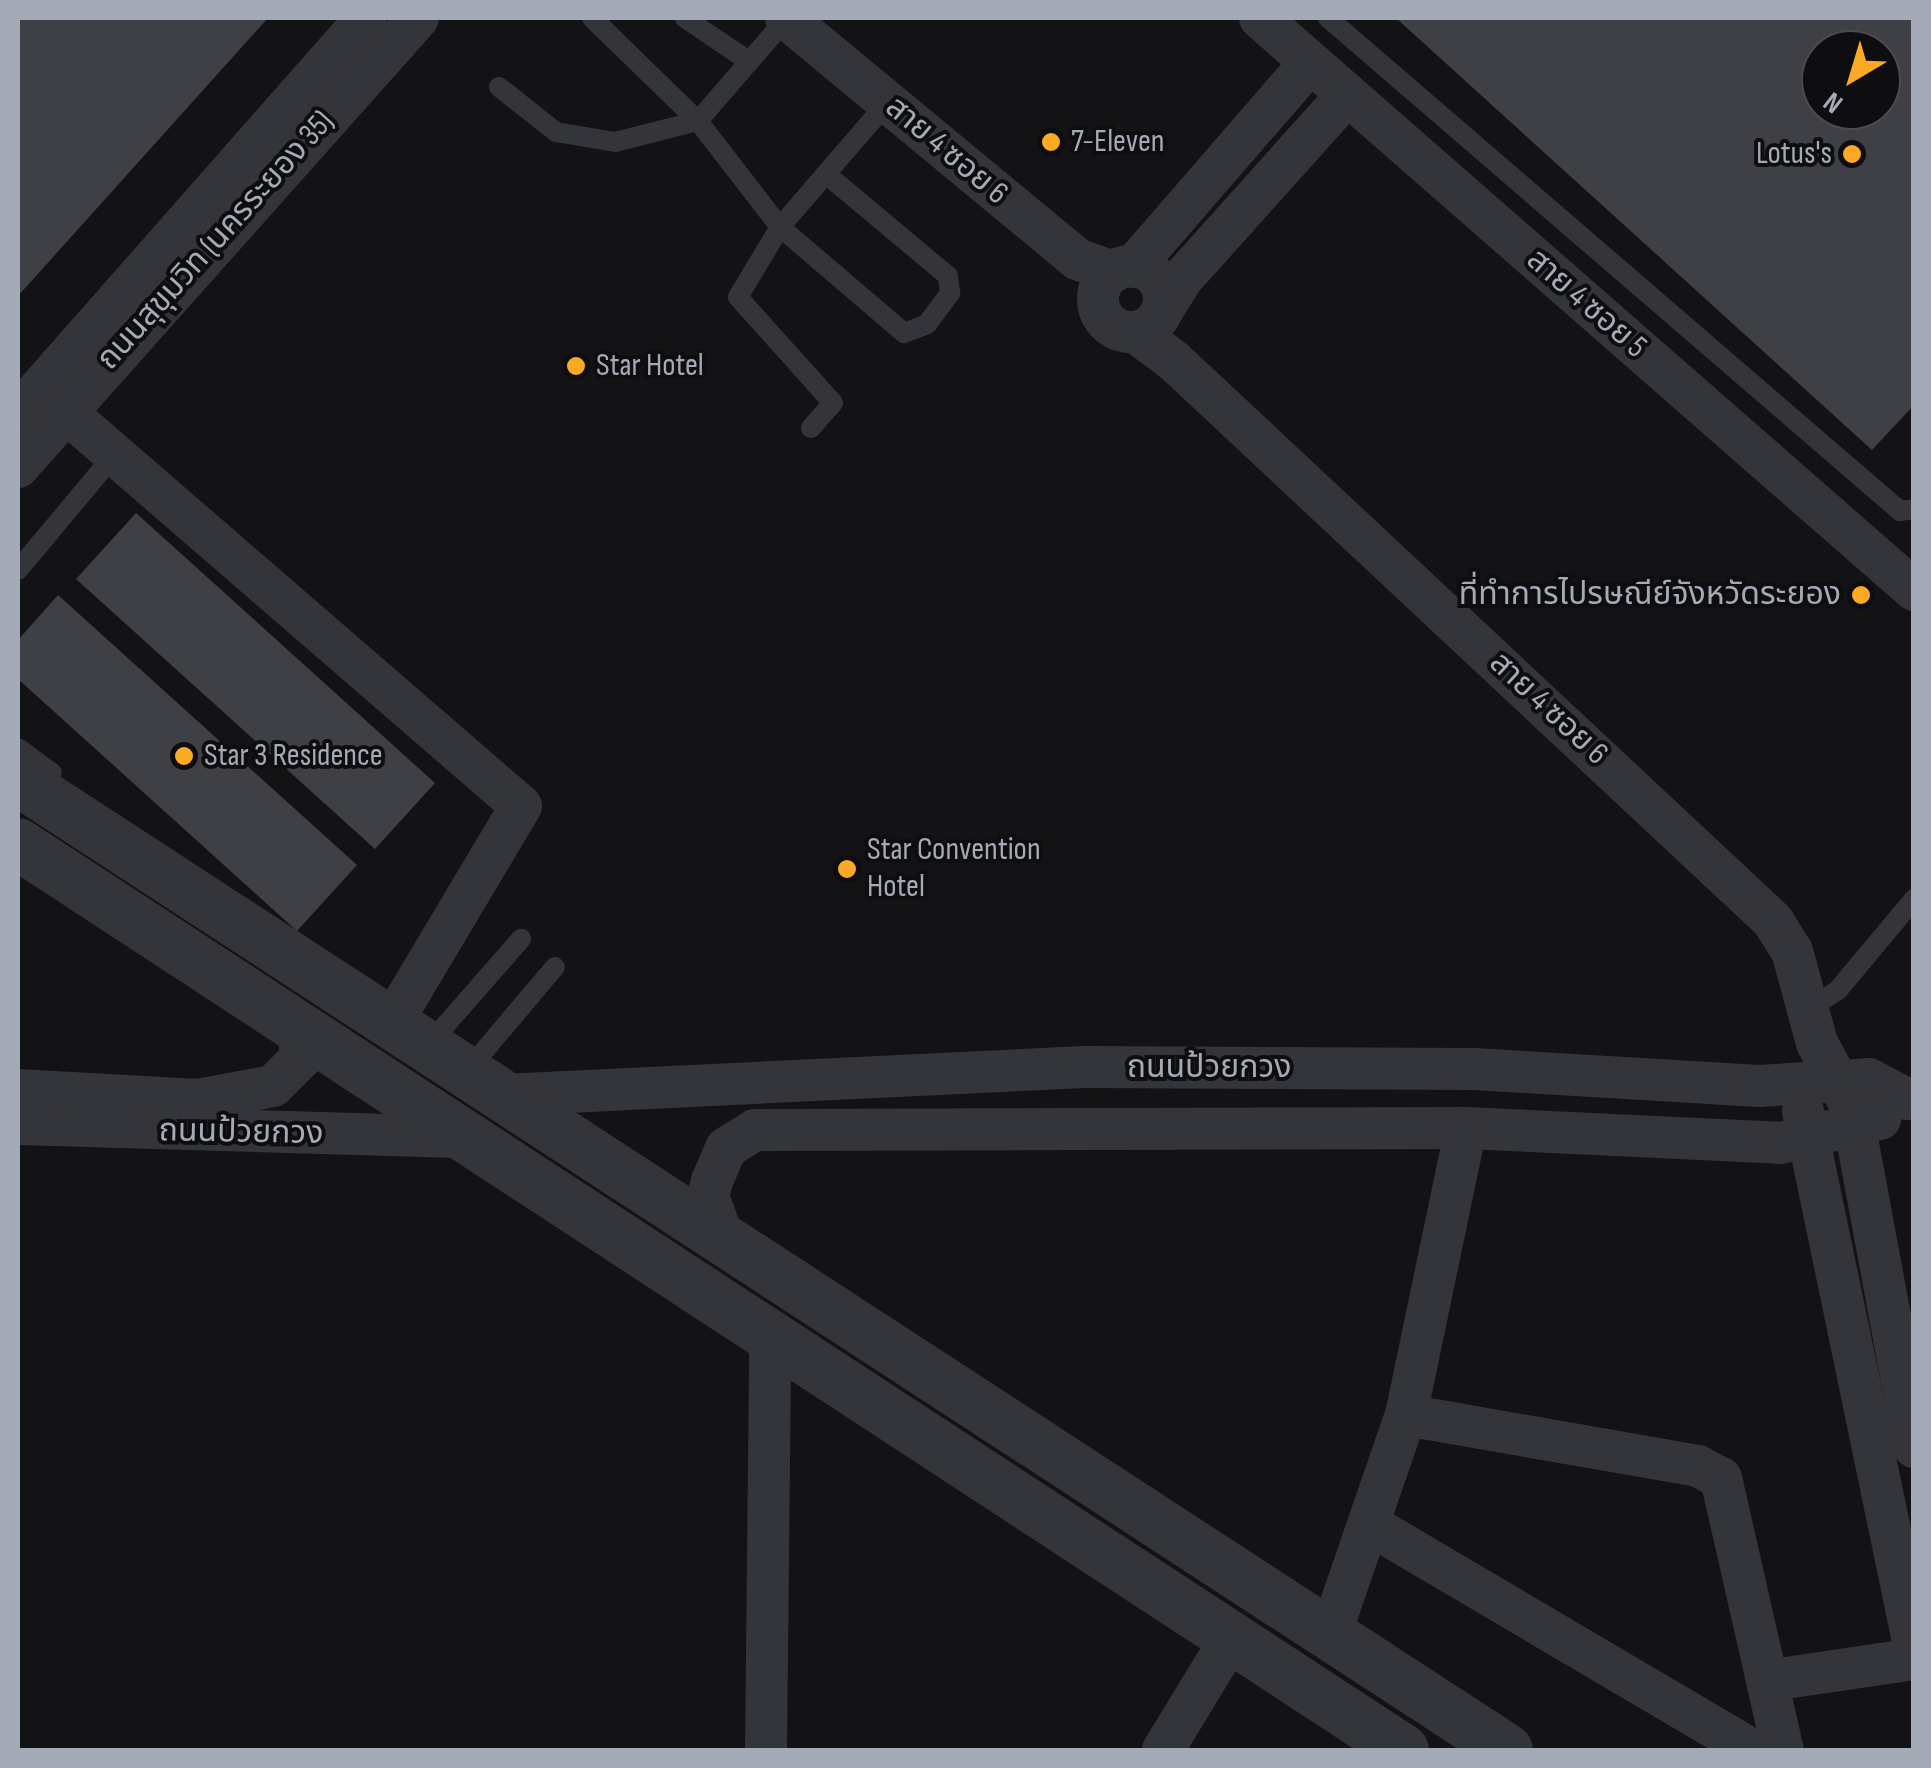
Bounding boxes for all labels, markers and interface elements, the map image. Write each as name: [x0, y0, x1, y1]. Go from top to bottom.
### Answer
north arrow: [1801, 30, 1901, 130]
text: N: [1817, 85, 1850, 120]
street label: สาย 4 ซอย 6: [877, 89, 1015, 213]
street label: ถนนสุขุมวิท (นครระยอง 35): [90, 104, 342, 378]
place label: 7-Eleven: [1071, 123, 1164, 161]
marker: 7-Eleven: [1040, 131, 1062, 153]
place label: Lotus's: [1756, 135, 1832, 173]
marker: Lotus's: [1841, 143, 1863, 165]
street label: สาย 4 ซอย 5: [1518, 241, 1654, 367]
place label: Star Hotel: [596, 347, 704, 385]
marker: Star Hotel: [565, 355, 587, 377]
place label: ที่ทำการไปรษณีย์จังหวัดระยอง: [1459, 576, 1841, 614]
marker: ที่ทำการไปรษณีย์จังหวัดระยอง: [1850, 584, 1872, 606]
street label: สาย 4 ซอย 6: [1481, 644, 1615, 774]
place label: Star 3 Residence: [204, 737, 383, 775]
marker: Star 3 Residence: [173, 745, 195, 767]
place label: Star Convention Hotel: [867, 832, 1041, 907]
marker: Star Convention Hotel: [836, 858, 858, 880]
street label: ถนนป้วยกวง: [1127, 1049, 1291, 1087]
street label: ถนนป้วยกวง: [158, 1112, 324, 1154]

